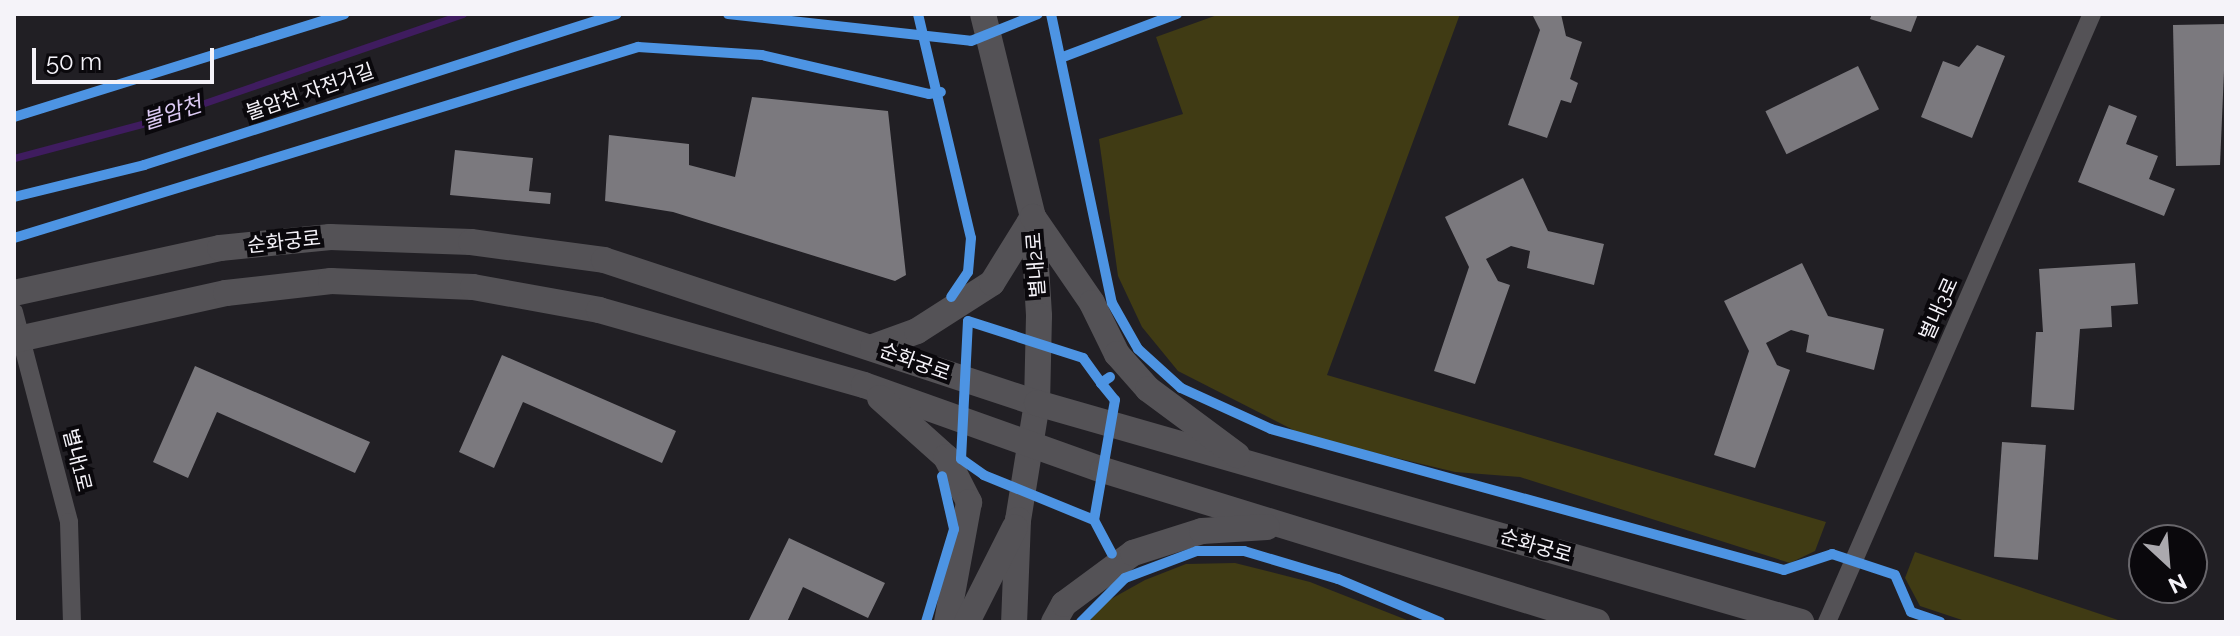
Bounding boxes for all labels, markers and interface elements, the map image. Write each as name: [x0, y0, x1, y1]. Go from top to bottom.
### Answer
scale bar: [36, 32, 218, 82]
text: 50 m: [46, 47, 102, 76]
street label: 불암천 자전거길: [243, 59, 377, 125]
water label: 불암천: [139, 91, 205, 135]
street label: 순화궁로: [246, 226, 322, 258]
street label: 별내2로: [1022, 231, 1050, 299]
street label: 별내3로: [1915, 274, 1963, 344]
street label: 순화궁로: [876, 338, 954, 386]
street label: 별내1로: [58, 426, 96, 494]
street label: 순화궁로: [1497, 524, 1575, 568]
north arrow: [2128, 524, 2208, 604]
text: N: [2164, 568, 2191, 599]

